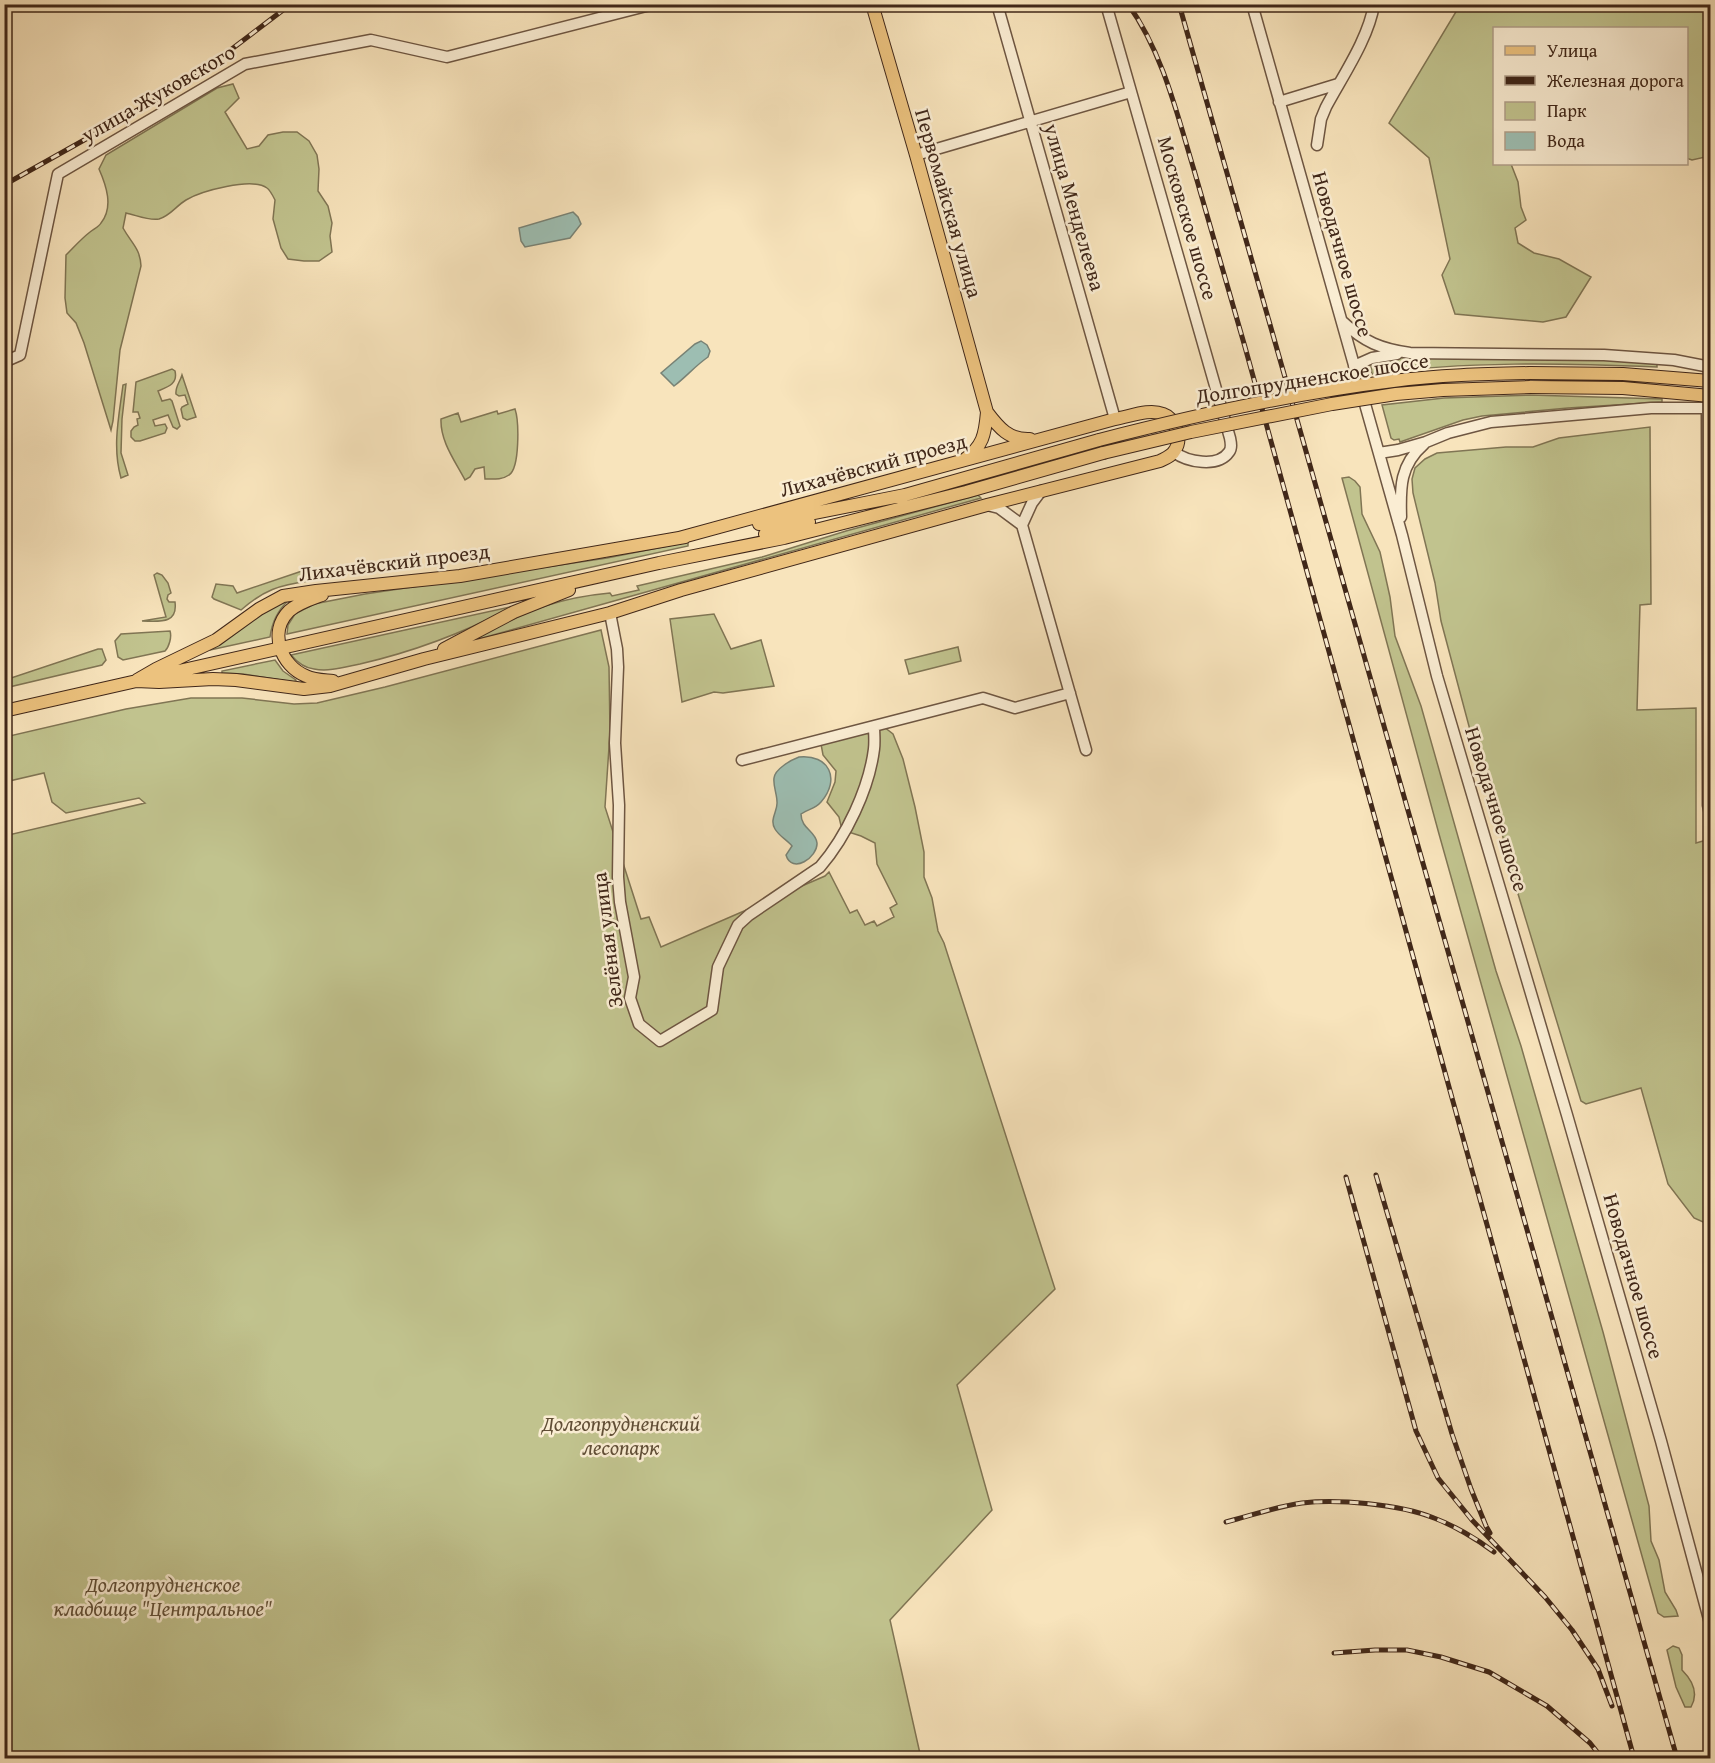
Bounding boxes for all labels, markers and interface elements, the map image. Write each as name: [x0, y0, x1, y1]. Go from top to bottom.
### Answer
legend: [1493, 27, 1688, 165]
street label: улица Жуковского: [74, 36, 241, 150]
text: Улица: [1547, 37, 1598, 64]
text: Железная дорога: [1546, 67, 1684, 94]
text: Парк: [1547, 97, 1587, 124]
street label: Первомайская улица: [907, 105, 991, 301]
street label: улица Менделеева: [1036, 119, 1114, 294]
text: Вода: [1547, 127, 1585, 154]
street label: Московское шоссе: [1150, 132, 1226, 304]
street label: Новодачное шоссе: [1305, 168, 1381, 340]
street label: Долгопрудненское шоссе: [1192, 344, 1431, 412]
street label: Лихачёвский проезд: [776, 425, 970, 505]
street label: Лихачёвский проезд: [297, 535, 492, 589]
street label: Новодачное шоссе: [1457, 723, 1537, 895]
street label: Зелёная улица: [583, 870, 631, 1010]
street label: Новодачное шоссе: [1596, 1190, 1672, 1362]
park label: Долгопрудненский лесопарк: [541, 1408, 700, 1463]
park label: Долгопрудненское кладбище "Центральное": [54, 1569, 273, 1624]

